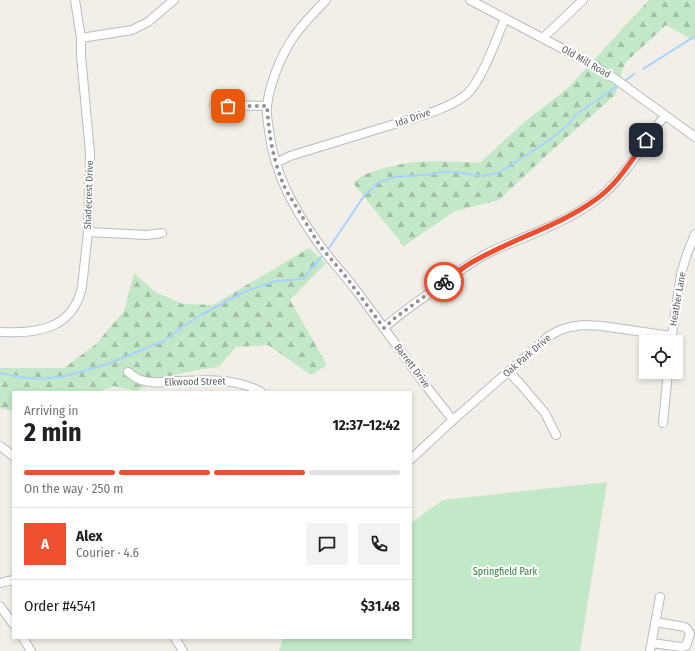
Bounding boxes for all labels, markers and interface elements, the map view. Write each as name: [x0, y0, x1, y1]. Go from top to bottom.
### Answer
street label: Old Mill Road: [559, 43, 613, 81]
pin: [211, 89, 245, 123]
icon: bag: [217, 95, 239, 117]
street label: Ida Drive: [394, 106, 432, 130]
pin: [629, 123, 663, 157]
icon: home: [635, 129, 657, 151]
street label: Shadecrest Drive: [82, 160, 96, 230]
courier: [424, 262, 464, 302]
icon: bike: [433, 271, 455, 293]
street label: Heather Lane: [667, 271, 689, 327]
street label: Oak Park Drive: [501, 332, 553, 380]
map controls: [639, 335, 683, 379]
button: locate: [639, 335, 683, 379]
street label: Barrett Drive: [392, 342, 432, 390]
street label: Elkwood Street: [164, 375, 226, 389]
text: Arriving in: [24, 403, 78, 418]
text: 12:37–12:42: [332, 416, 400, 434]
text: 2 min: [24, 417, 82, 448]
text: On the way · 250 m: [24, 481, 123, 496]
button: chat: [306, 523, 348, 565]
button: phone: [358, 523, 400, 565]
text: Alex: [76, 527, 103, 545]
text: A: [41, 535, 49, 553]
text: Courier · 4.6: [76, 545, 139, 560]
park label: Springfield Park: [473, 566, 538, 578]
text: Order #4541: [24, 597, 96, 615]
text: $31.48: [361, 597, 400, 615]

